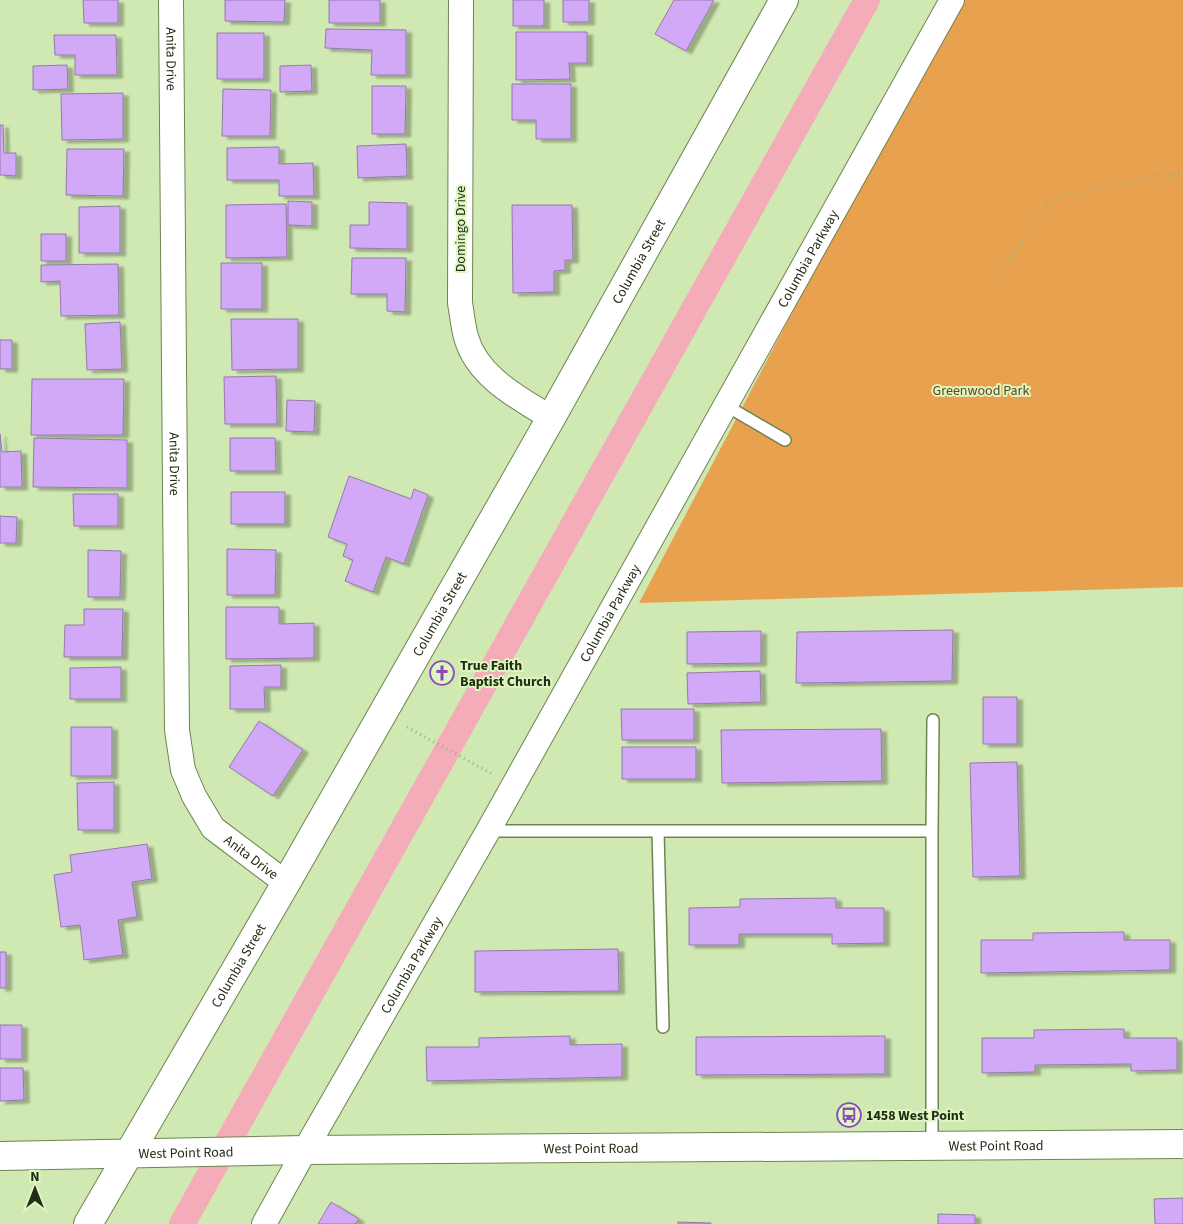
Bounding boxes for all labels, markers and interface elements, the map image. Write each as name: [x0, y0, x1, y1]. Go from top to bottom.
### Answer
street label: Anita Drive: [160, 27, 181, 91]
street label: Domingo Drive: [451, 186, 471, 272]
street label: Columbia Parkway: [773, 206, 844, 312]
street label: Columbia Street: [607, 215, 671, 308]
park label: Greenwood Park: [933, 381, 1029, 401]
street label: Anita Drive: [164, 432, 184, 496]
street label: Columbia Parkway: [575, 561, 646, 666]
street label: Columbia Street: [408, 568, 472, 660]
place label: True Faith Baptist Church: [460, 656, 551, 692]
church icon: True Faith Baptist Church: [429, 660, 455, 686]
street label: Anita Drive: [219, 831, 282, 885]
street label: Columbia Parkway: [376, 913, 448, 1018]
street label: Columbia Street: [207, 920, 272, 1012]
bus stop icon: 1458 West Point: [836, 1102, 862, 1128]
place label: 1458 West Point: [866, 1106, 965, 1126]
street label: West Point Road: [948, 1136, 1044, 1157]
street label: West Point Road: [543, 1139, 639, 1159]
street label: West Point Road: [138, 1142, 234, 1164]
north arrow: [10, 1164, 60, 1214]
text: N: [30, 1167, 40, 1187]

